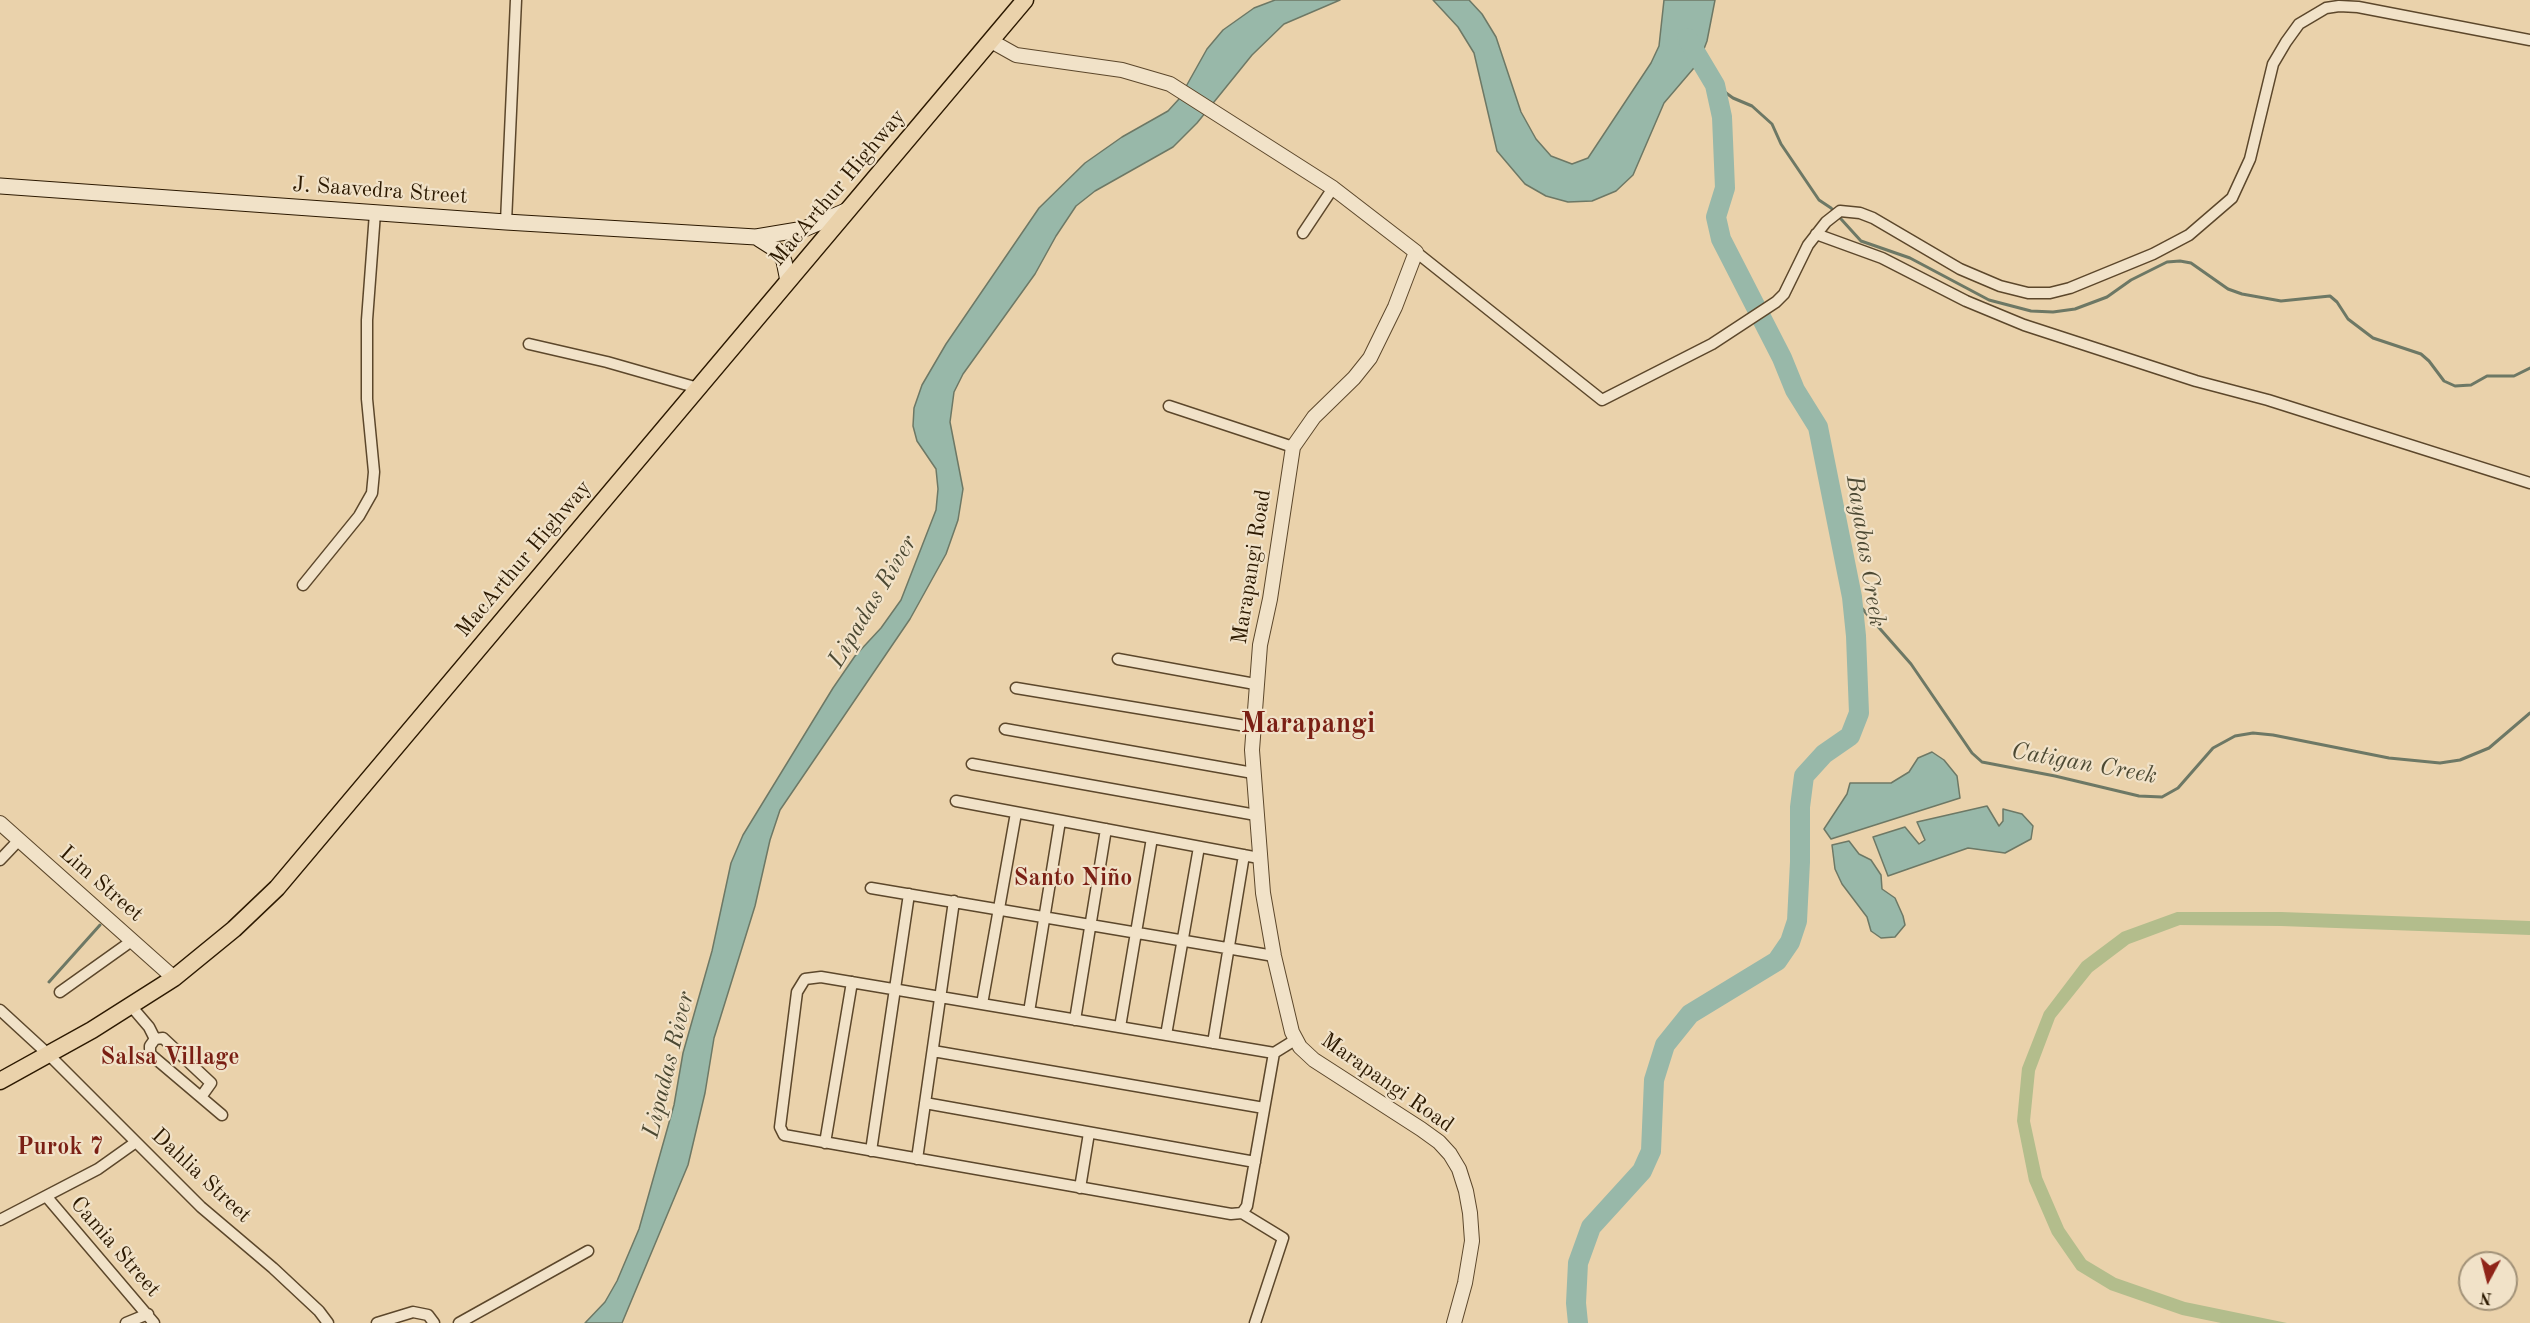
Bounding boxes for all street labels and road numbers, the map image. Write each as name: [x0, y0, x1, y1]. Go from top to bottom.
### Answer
street label: MacArthur Highway: [765, 104, 911, 272]
street label: J. Saavedra Street: [292, 172, 468, 210]
street label: MacArthur Highway: [451, 475, 597, 643]
street label: Marapangi Road: [1227, 488, 1277, 646]
street label: Lim Street: [54, 840, 148, 928]
street label: Marapangi Road: [1315, 1027, 1459, 1139]
street label: Dahlia Street: [145, 1123, 257, 1229]
street label: Camia Street: [64, 1191, 166, 1303]

